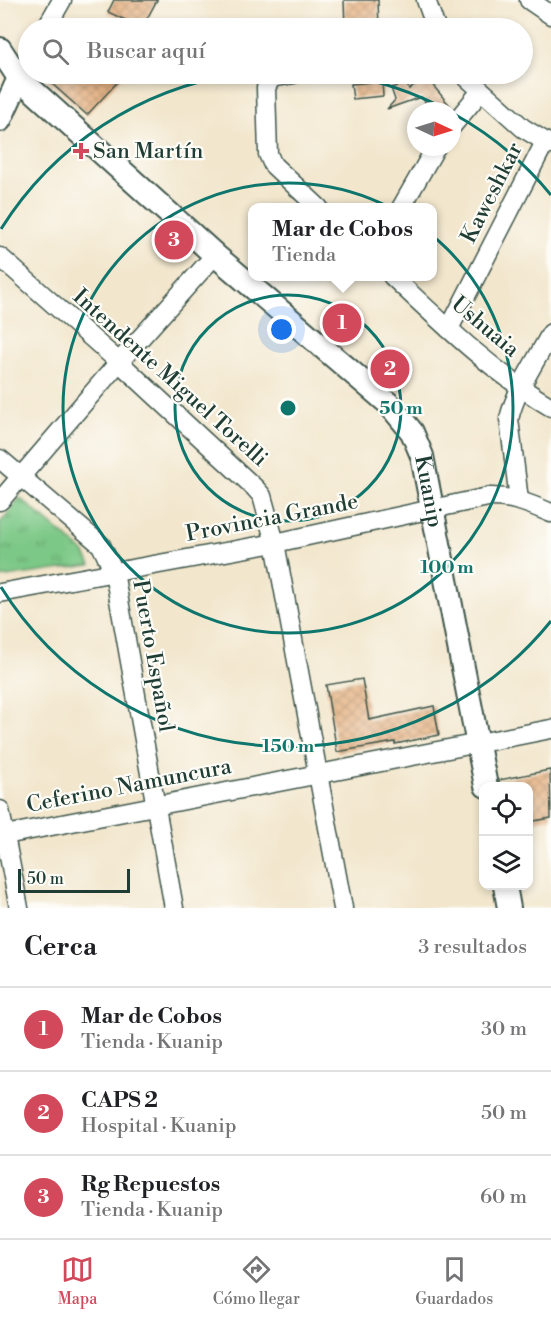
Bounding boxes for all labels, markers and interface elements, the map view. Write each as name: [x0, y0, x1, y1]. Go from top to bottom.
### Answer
search box: [18, 18, 533, 84]
icon: search: [39, 35, 72, 68]
text: Buscar aquí: [87, 38, 205, 65]
north arrow: [407, 102, 461, 156]
place label: San Martín: [93, 138, 203, 165]
street label: Kaweshkar: [455, 138, 529, 248]
marker: San Martín: [74, 144, 88, 158]
popup: [248, 203, 437, 281]
text: Mar de Cobos: [272, 216, 413, 243]
pin: 3: [154, 218, 194, 262]
text: Tienda: [272, 243, 336, 268]
street label: Intendente Miguel Torelli: [67, 283, 273, 473]
street label: Ushuaia: [445, 291, 525, 364]
pin: 1: [322, 300, 362, 346]
your location: [267, 315, 296, 344]
pin: 2: [370, 346, 410, 392]
text: 50 m: [379, 397, 423, 420]
centre of rings: [278, 398, 298, 418]
street label: Kuanip: [409, 453, 449, 530]
street label: Provincia Grande: [184, 488, 360, 548]
text: 100 m: [420, 556, 474, 579]
street label: Puerto Español: [126, 578, 180, 735]
text: 150 m: [262, 735, 315, 758]
street label: Ceferino Namuncura: [24, 753, 235, 819]
map controls: [479, 782, 533, 890]
button: locate: [479, 782, 533, 836]
button: layers: [479, 836, 533, 890]
scale bar: [18, 866, 130, 894]
text: 50 m: [27, 869, 64, 889]
text: Cerca: [24, 931, 97, 963]
text: 3 resultados: [418, 935, 527, 960]
text: Mar de Cobos: [81, 1003, 222, 1030]
text: 1: [39, 1017, 48, 1042]
text: 30 m: [481, 1017, 527, 1042]
text: Tienda · Kuanip: [81, 1030, 223, 1055]
text: CAPS 2: [81, 1087, 158, 1114]
text: 2: [37, 1101, 50, 1126]
text: 50 m: [481, 1101, 527, 1126]
text: Hospital · Kuanip: [81, 1114, 236, 1139]
text: Rg Repuestos: [81, 1171, 220, 1198]
text: 3: [37, 1185, 50, 1210]
text: 60 m: [480, 1185, 527, 1210]
text: Tienda · Kuanip: [81, 1198, 223, 1223]
tab: Mapa: [58, 1253, 97, 1309]
tab: Cómo llegar: [213, 1253, 300, 1309]
tab: Guardados: [415, 1253, 493, 1309]

